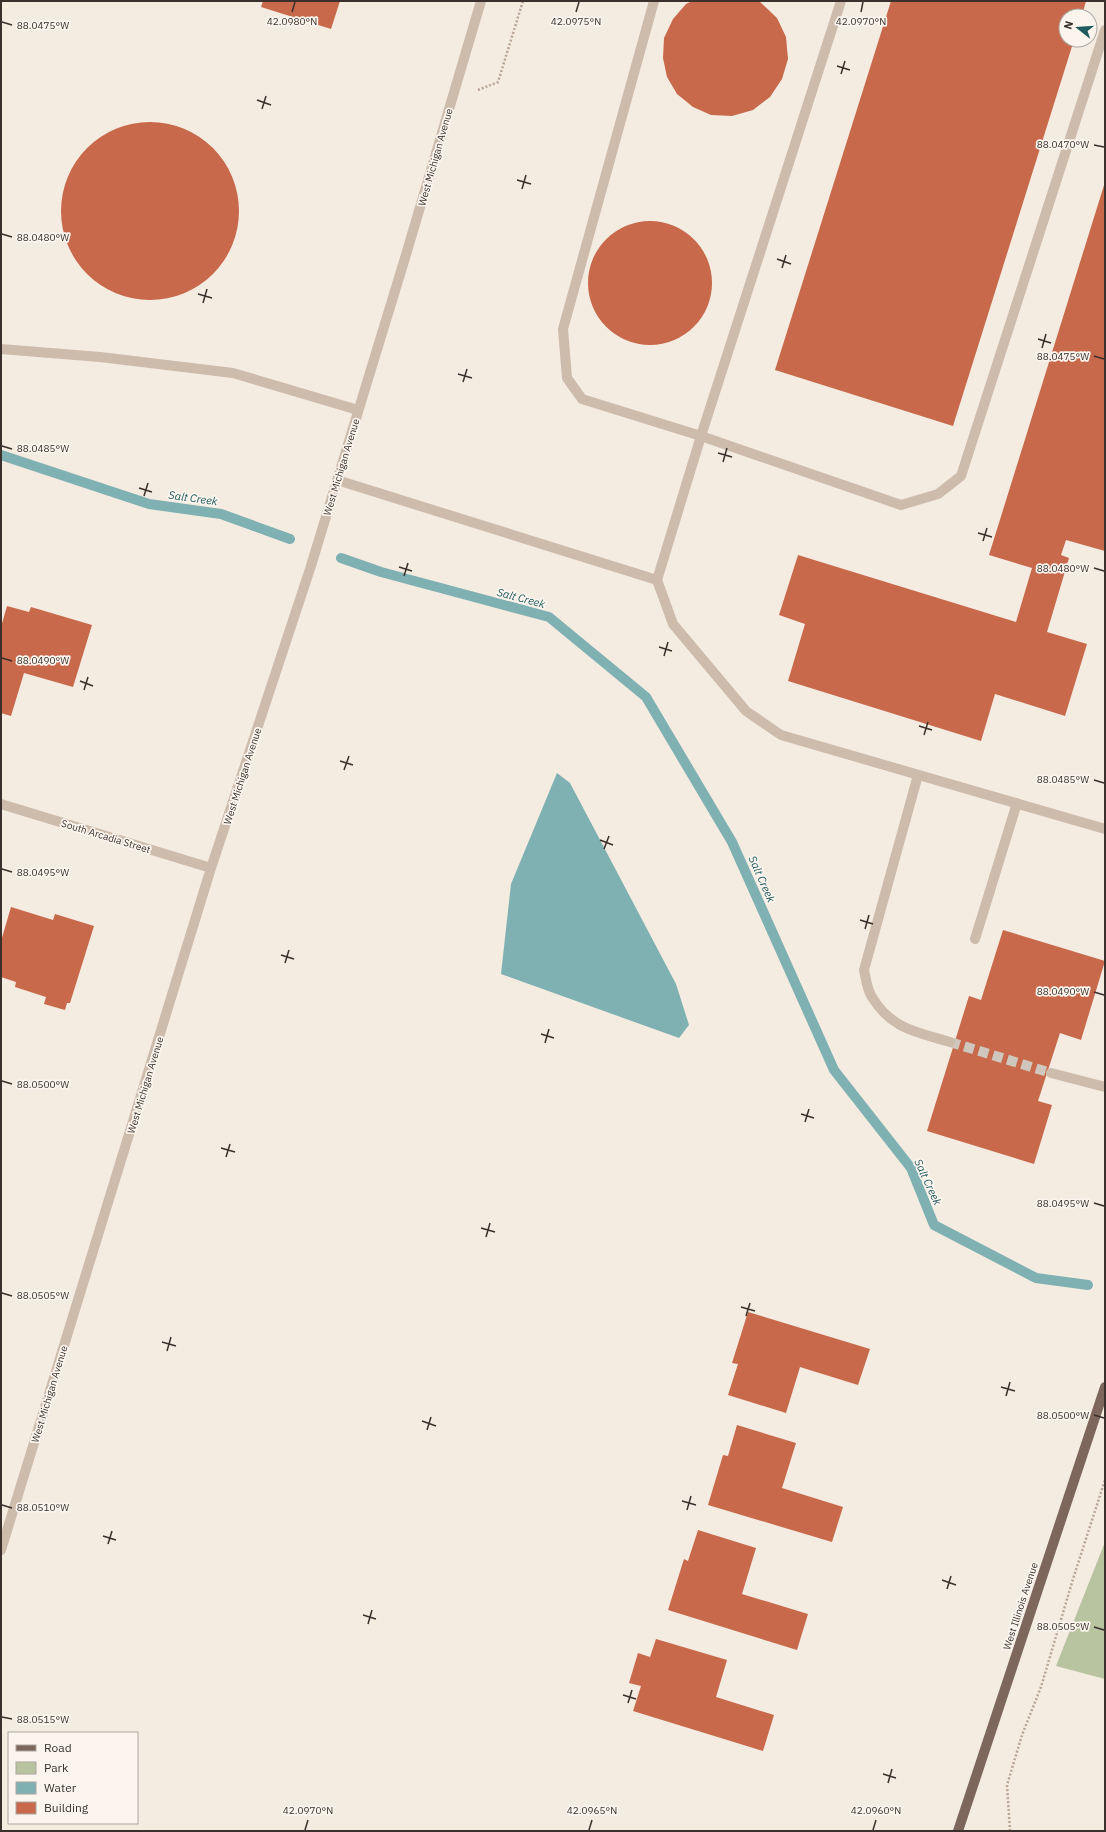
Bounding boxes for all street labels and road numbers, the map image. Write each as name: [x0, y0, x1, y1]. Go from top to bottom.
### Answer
street label: West Michigan Avenue: [415, 106, 456, 207]
street label: West Michigan Avenue: [321, 417, 363, 517]
street label: West Michigan Avenue: [221, 726, 264, 826]
street label: South Arcadia Street: [60, 817, 152, 856]
street label: West Michigan Avenue: [125, 1035, 167, 1135]
street label: West Michigan Avenue: [29, 1344, 71, 1444]
street label: West Illinois Avenue: [1000, 1560, 1041, 1652]

